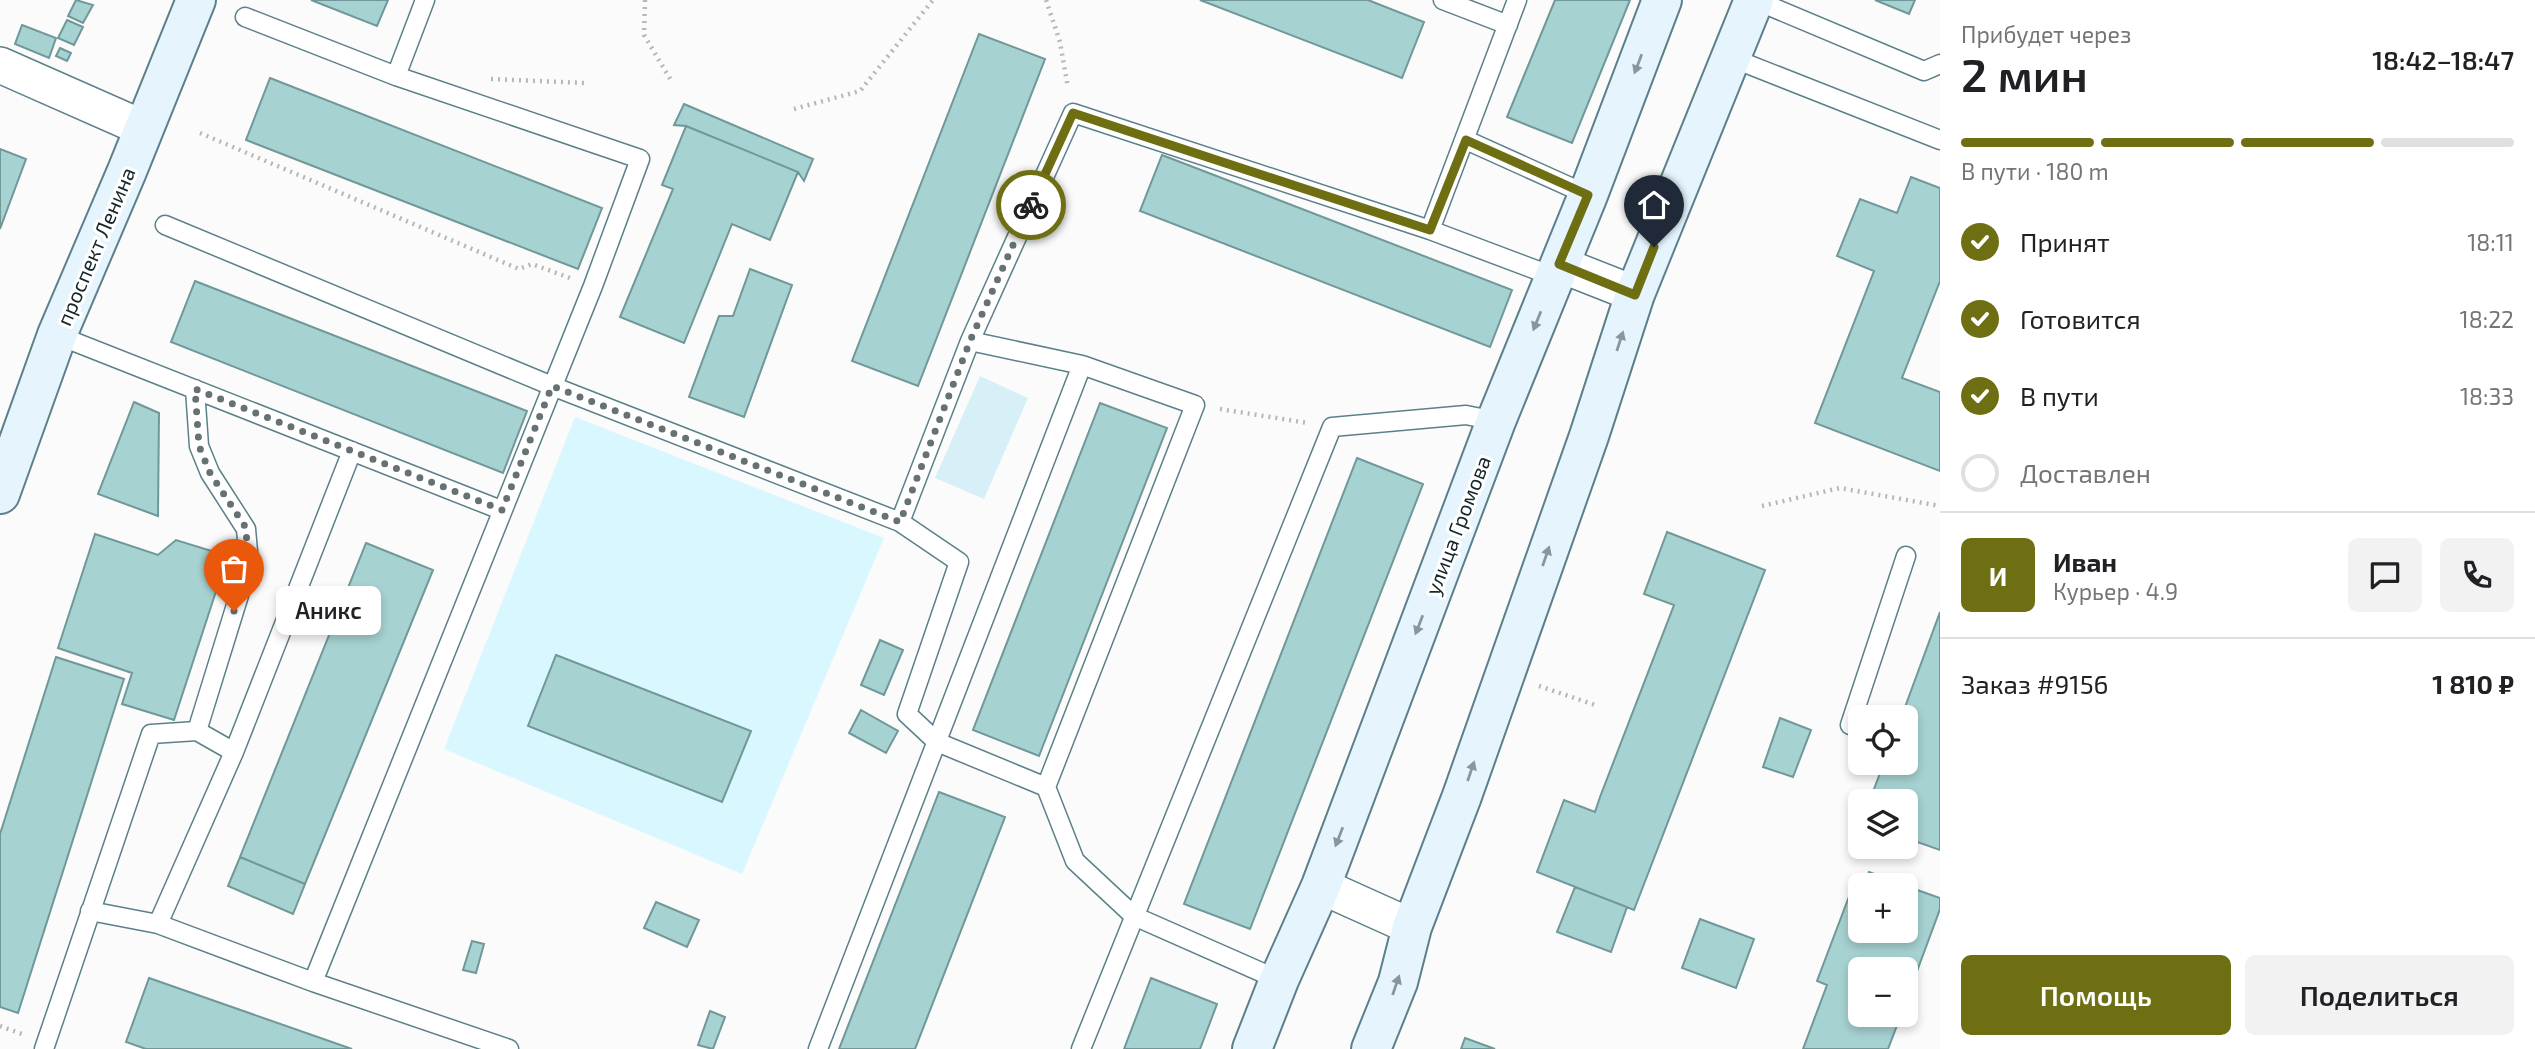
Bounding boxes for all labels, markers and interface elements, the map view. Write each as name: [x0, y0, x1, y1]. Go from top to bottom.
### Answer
text: Прибудет через: [1961, 20, 2131, 48]
text: 18:42–18:47: [2372, 44, 2514, 75]
text: 2 мин: [1961, 46, 2088, 101]
one-way arrow: [1632, 53, 1643, 74]
text: В пути · 180 m: [1961, 157, 2109, 185]
street label: проспект Ленина: [50, 163, 140, 329]
courier: [996, 170, 1066, 240]
pin: [1624, 175, 1684, 247]
icon: bike: [1012, 186, 1050, 224]
icon: home: [1635, 186, 1673, 224]
icon: check: [1961, 223, 1999, 261]
text: Принят: [2020, 226, 2110, 257]
text: 18:11: [2467, 228, 2514, 256]
icon: check: [1961, 300, 1999, 338]
text: Готовится: [2020, 303, 2141, 334]
text: 18:22: [2460, 305, 2514, 333]
one-way arrow: [1532, 311, 1543, 332]
one-way arrow: [1615, 330, 1626, 351]
icon: check: [1961, 377, 1999, 415]
text: В пути: [2020, 380, 2099, 411]
text: 18:33: [2460, 382, 2514, 410]
street label: улица Громова: [1419, 452, 1496, 599]
text: Доставлен: [2020, 457, 2151, 488]
button: chat: [2348, 538, 2422, 612]
button: phone: [2440, 538, 2514, 612]
pin: [204, 539, 264, 611]
one-way arrow: [1541, 546, 1552, 567]
text: Иван: [2053, 546, 2117, 577]
icon: bag: [215, 550, 253, 588]
text: И: [1989, 560, 2007, 591]
text: Курьер · 4.9: [2053, 577, 2178, 605]
callout: Аникс: [276, 586, 381, 636]
text: Аникс: [295, 596, 362, 624]
one-way arrow: [1414, 614, 1425, 635]
text: Заказ #9156: [1961, 668, 2108, 699]
text: 1 810 ₽: [2432, 668, 2514, 699]
map controls: [1848, 705, 1918, 1027]
button: locate: [1848, 705, 1918, 775]
one-way arrow: [1466, 760, 1477, 781]
button: layers: [1848, 789, 1918, 859]
one-way arrow: [1333, 827, 1344, 848]
button: +: [1848, 873, 1918, 943]
button: Помощь: [1961, 955, 2231, 1035]
button: Поделиться: [2245, 955, 2514, 1035]
button: −: [1848, 957, 1918, 1027]
one-way arrow: [1391, 975, 1402, 996]

